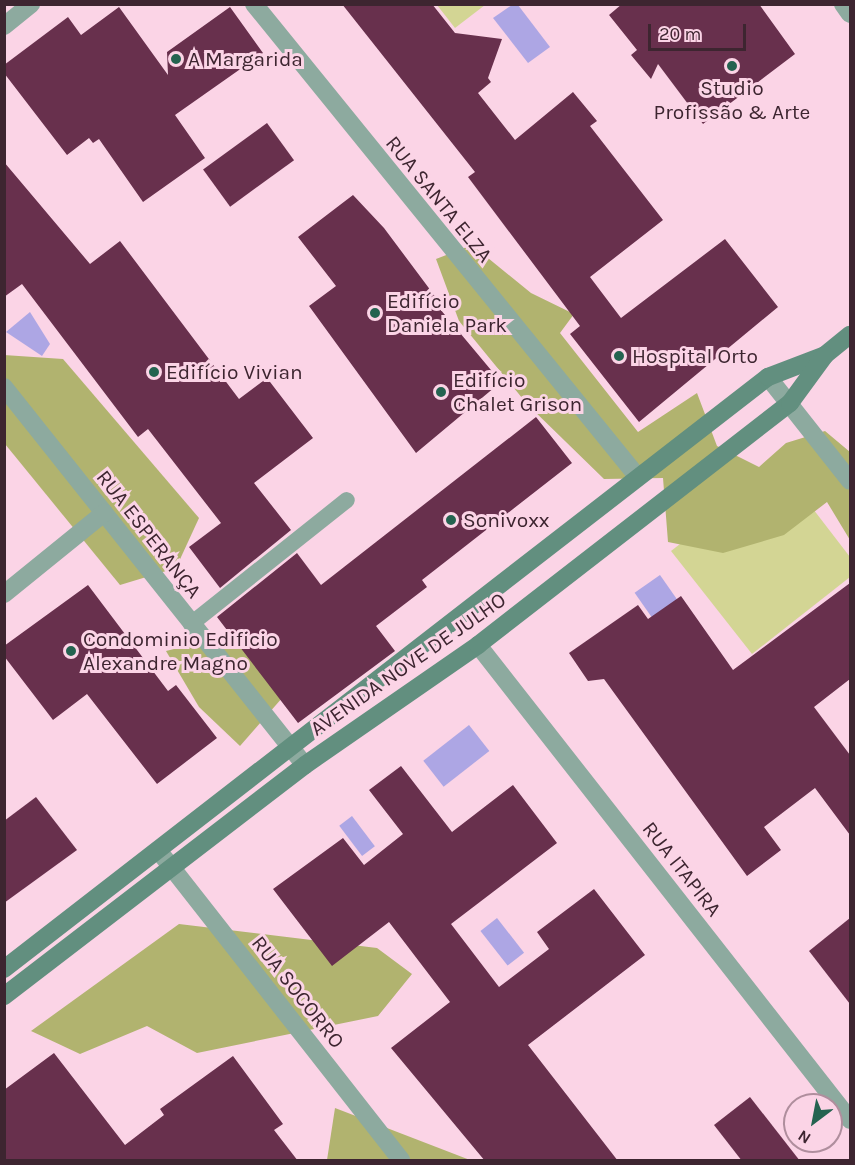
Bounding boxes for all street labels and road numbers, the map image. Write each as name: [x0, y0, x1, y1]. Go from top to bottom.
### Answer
street label: RUA SANTA ELZA: [380, 131, 498, 267]
street label: RUA ESPERANÇA: [91, 465, 207, 603]
street label: AVENIDA NOVE DE JULHO: [305, 587, 511, 741]
street label: RUA ITAPIRA: [637, 816, 727, 922]
street label: RUA SOCORRO: [246, 931, 350, 1053]

